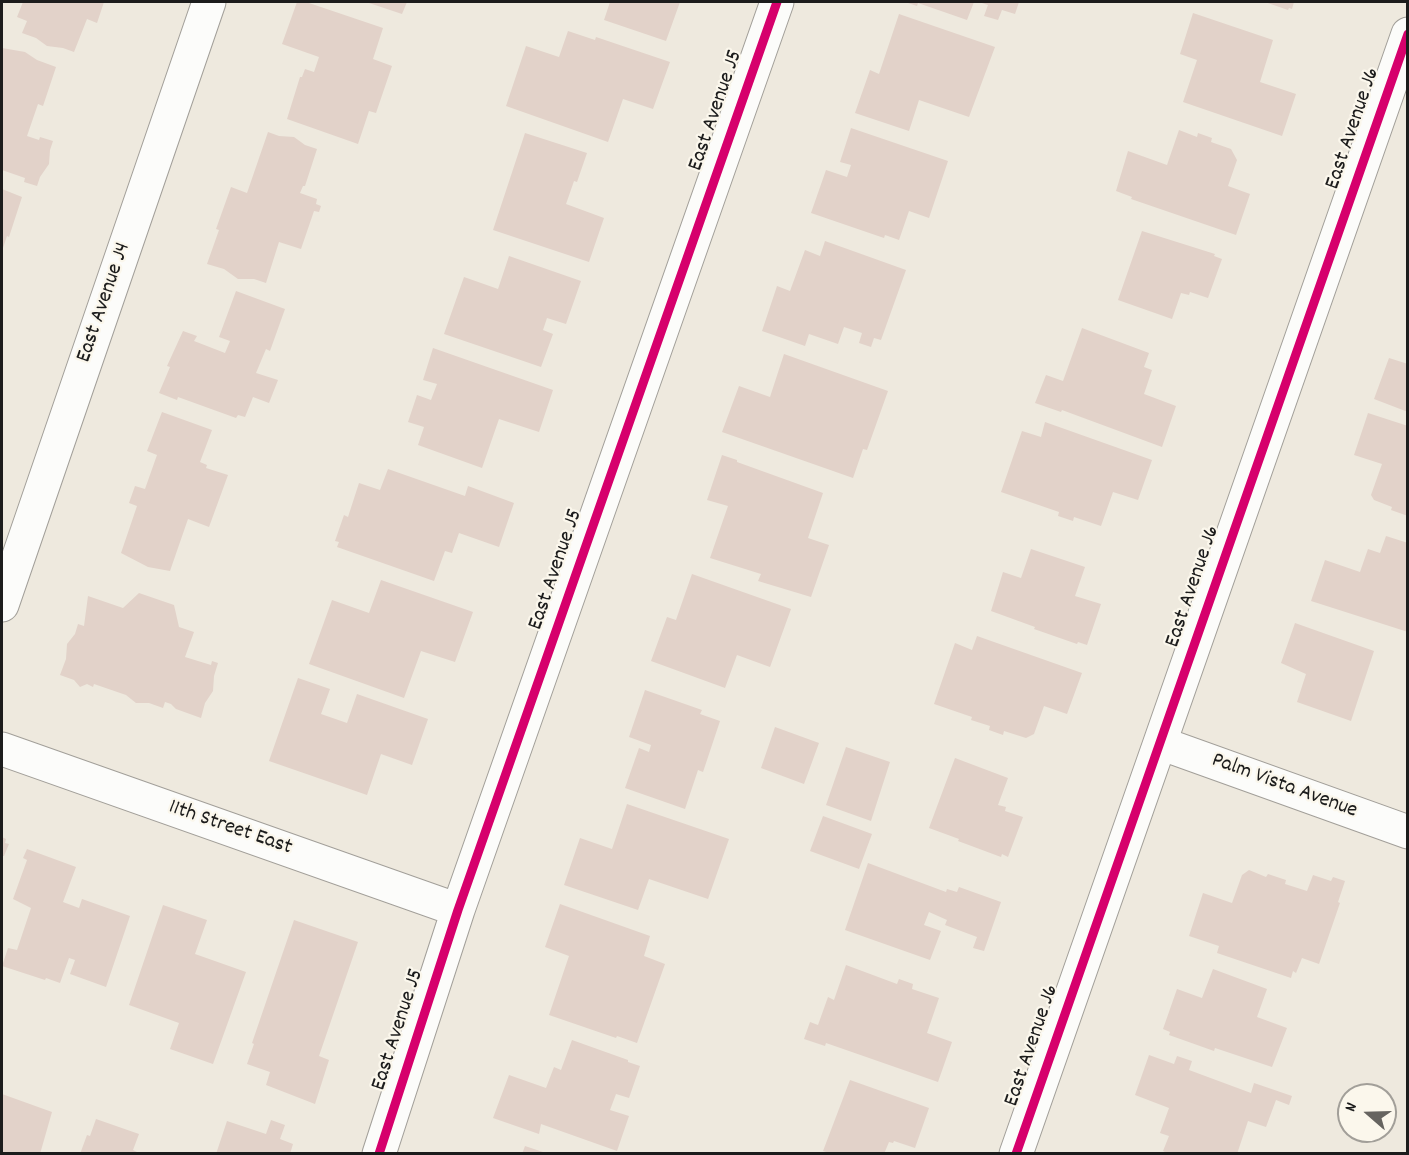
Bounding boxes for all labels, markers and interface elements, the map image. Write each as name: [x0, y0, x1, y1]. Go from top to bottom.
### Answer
street label: East Avenue J5: [684, 47, 750, 175]
street label: East Avenue J6: [1321, 65, 1387, 193]
street label: East Avenue J4: [72, 240, 138, 366]
street label: East Avenue J5: [524, 506, 590, 634]
street label: East Avenue J6: [1161, 523, 1227, 651]
street label: Palm Vista Avenue: [1207, 748, 1361, 826]
street label: 11th Street East: [165, 796, 295, 862]
street label: East Avenue J5: [367, 966, 431, 1094]
street label: East Avenue J6: [1000, 982, 1066, 1110]
north arrow: [1337, 1083, 1397, 1143]
text: N: [1339, 1100, 1364, 1115]

